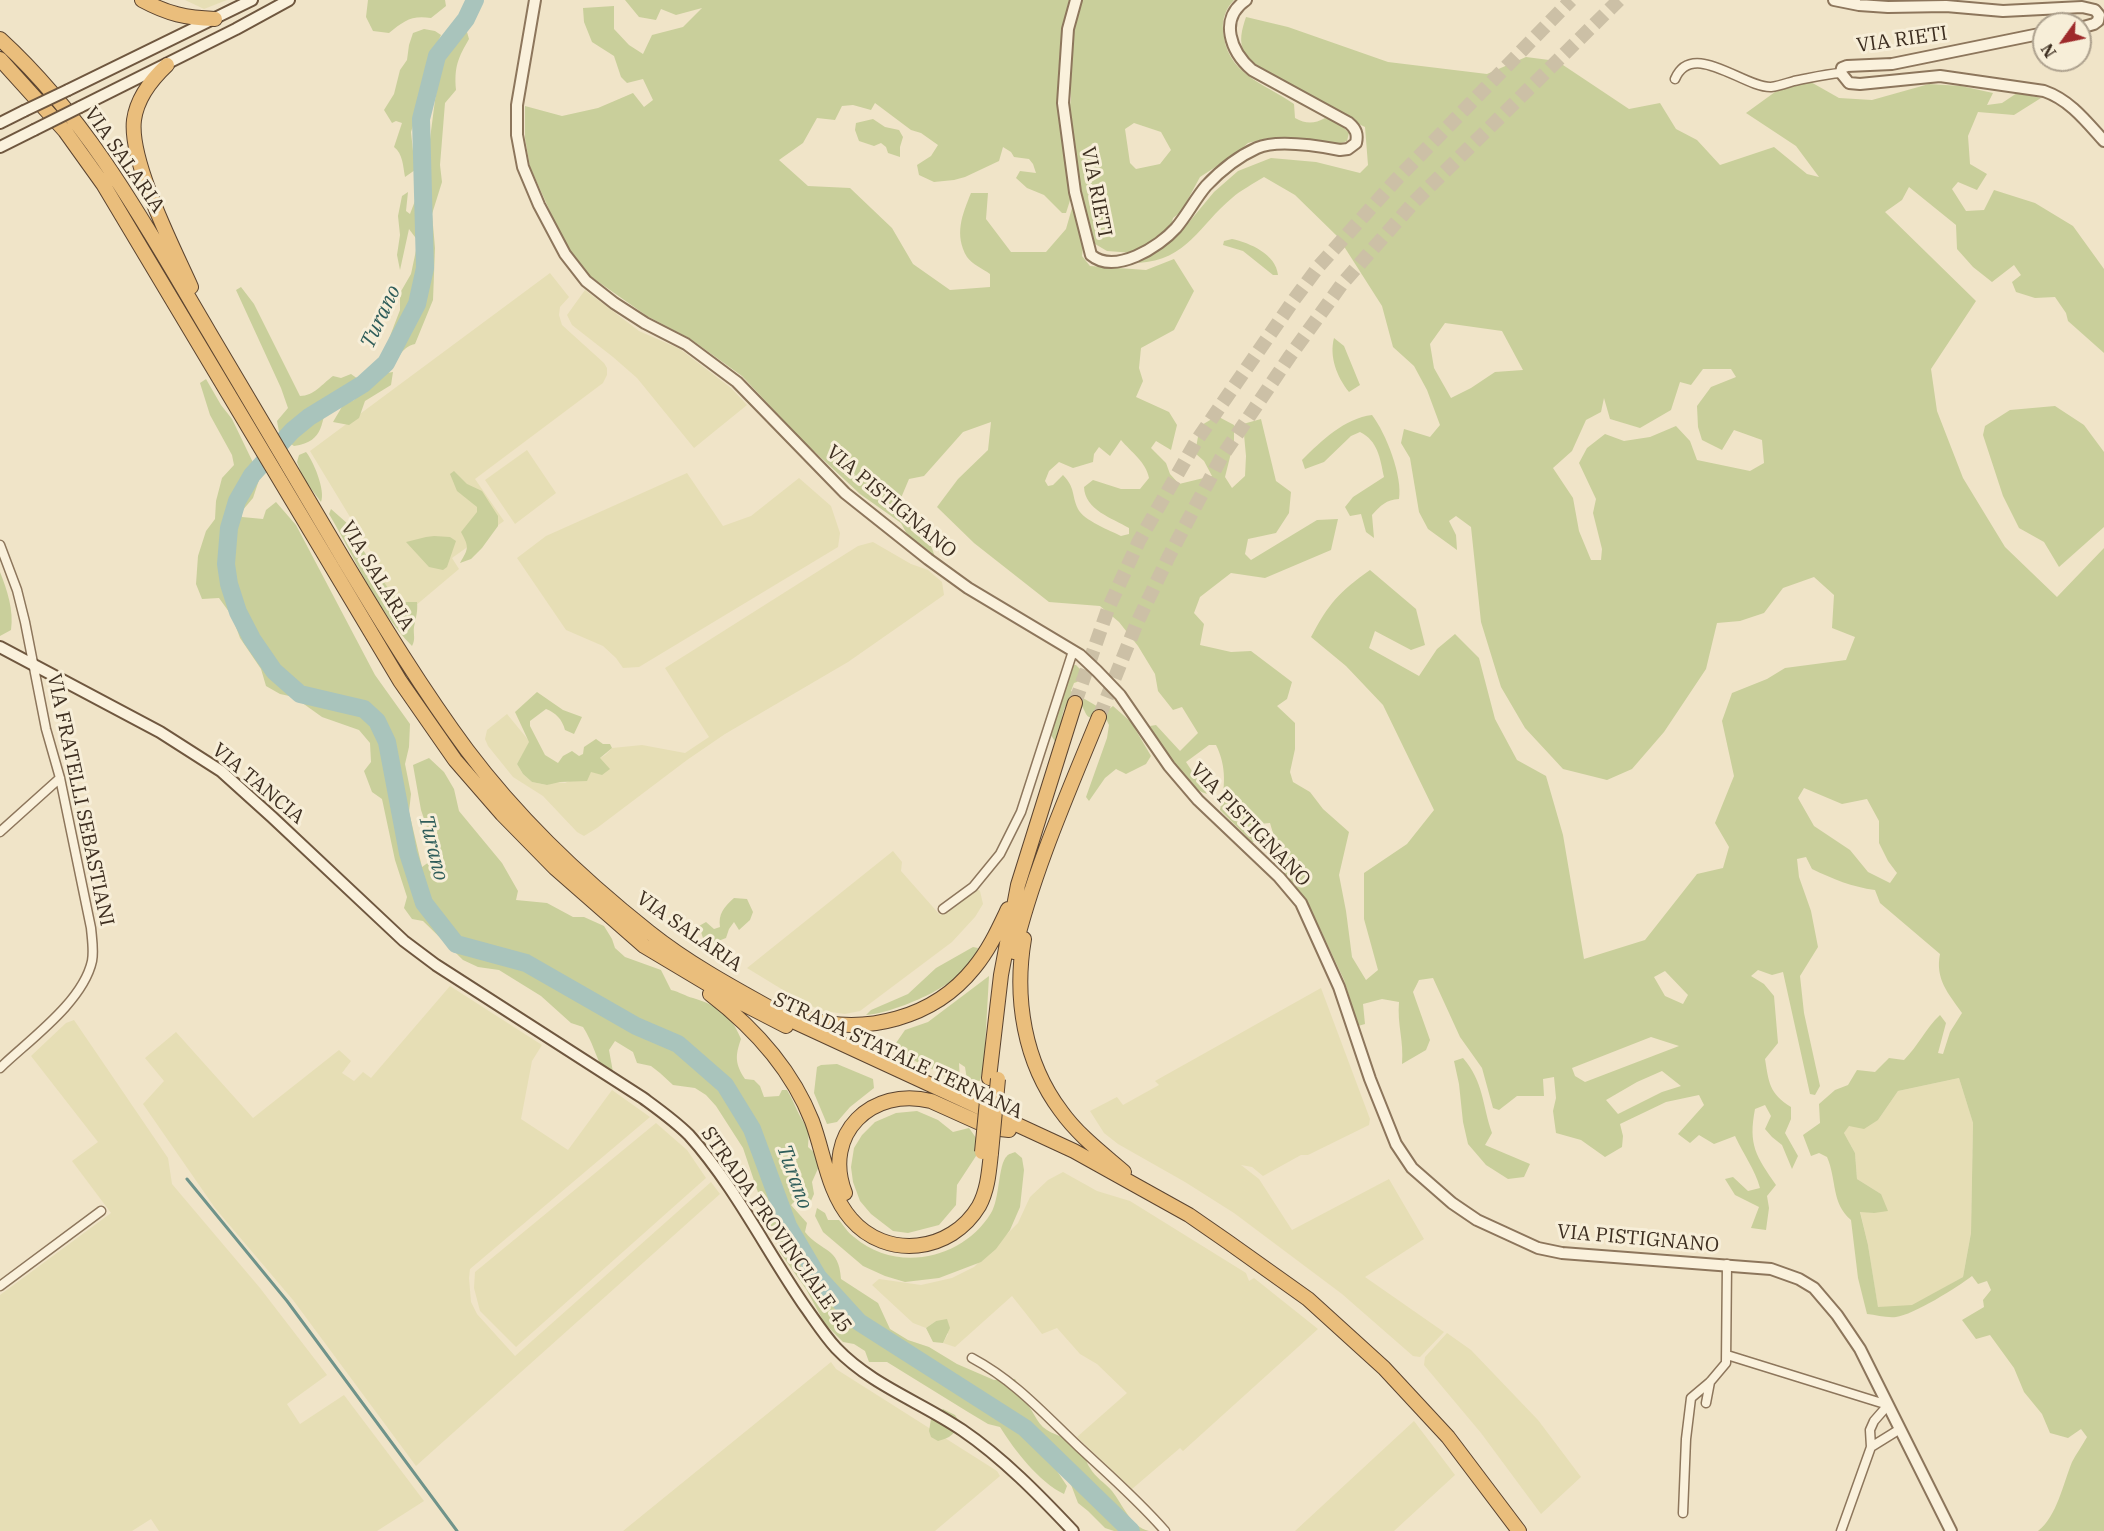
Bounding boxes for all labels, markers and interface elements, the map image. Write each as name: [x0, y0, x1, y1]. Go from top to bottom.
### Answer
north arrow: [2032, 12, 2092, 72]
street label: VIA RIETI: [1855, 22, 1949, 58]
text: N: [2037, 40, 2060, 61]
street label: VIA SALARIA: [79, 102, 169, 218]
street label: VIA RIETI: [1075, 145, 1117, 239]
water label: Turano: [355, 281, 407, 353]
street label: VIA PISTIGNANO: [821, 440, 961, 564]
street label: VIA SALARIA: [335, 517, 419, 635]
street label: VIA FRATELLI SEBASTIANI: [41, 672, 119, 928]
street label: VIA TANCIA: [207, 738, 309, 830]
street label: VIA PISTIGNANO: [1185, 758, 1315, 892]
water label: Turano: [413, 813, 453, 883]
street label: VIA SALARIA: [631, 887, 747, 977]
street label: STRADA STATALE TERNANA: [769, 988, 1027, 1124]
street label: STRADA PROVINCIALE 45: [696, 1122, 856, 1338]
water label: Turano: [771, 1141, 817, 1213]
street label: VIA PISTIGNANO: [1556, 1220, 1720, 1258]

